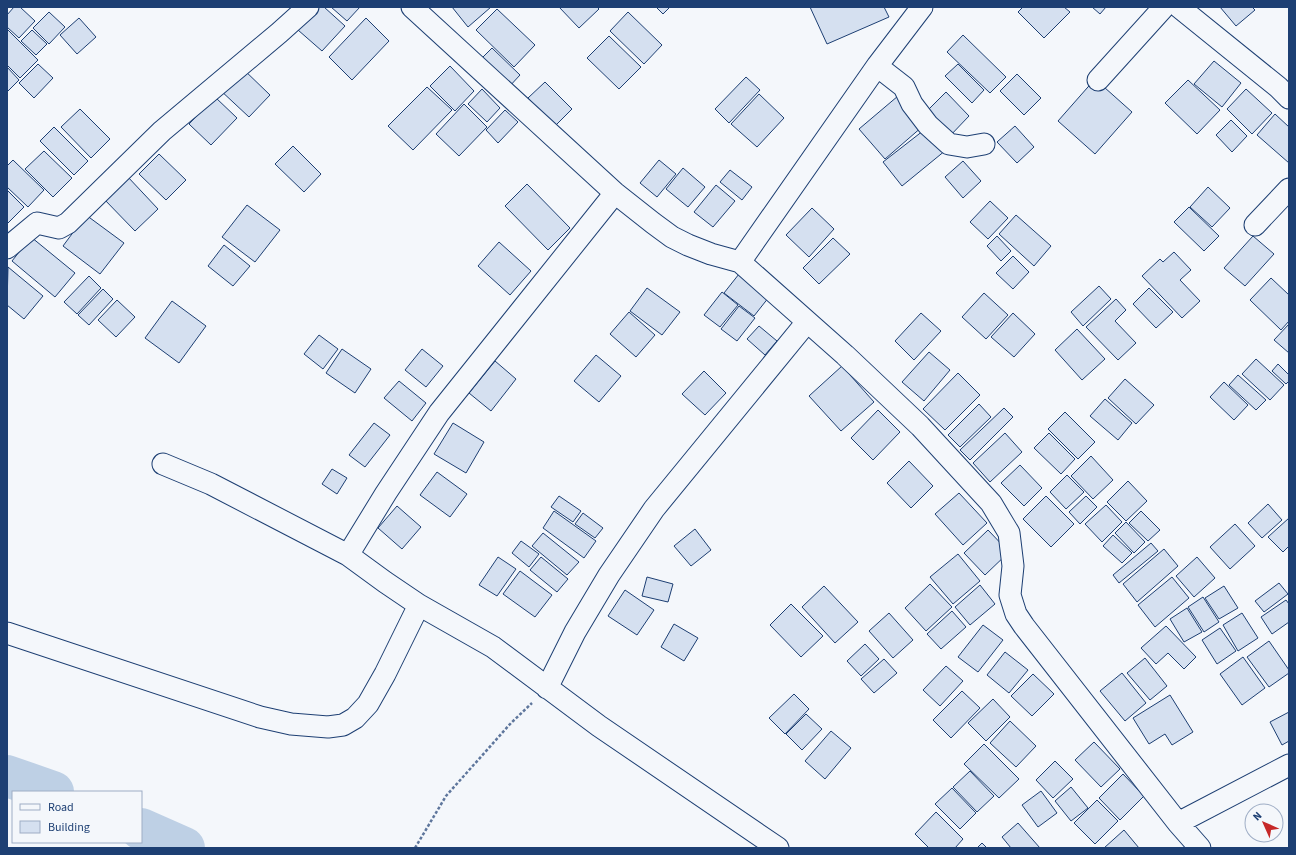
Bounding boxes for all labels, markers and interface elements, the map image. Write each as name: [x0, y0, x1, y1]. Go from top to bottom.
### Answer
legend: [12, 791, 142, 843]
text: Road: [48, 799, 74, 816]
north arrow: [1244, 803, 1284, 843]
text: N: [1249, 808, 1265, 824]
text: Building: [48, 819, 90, 836]

